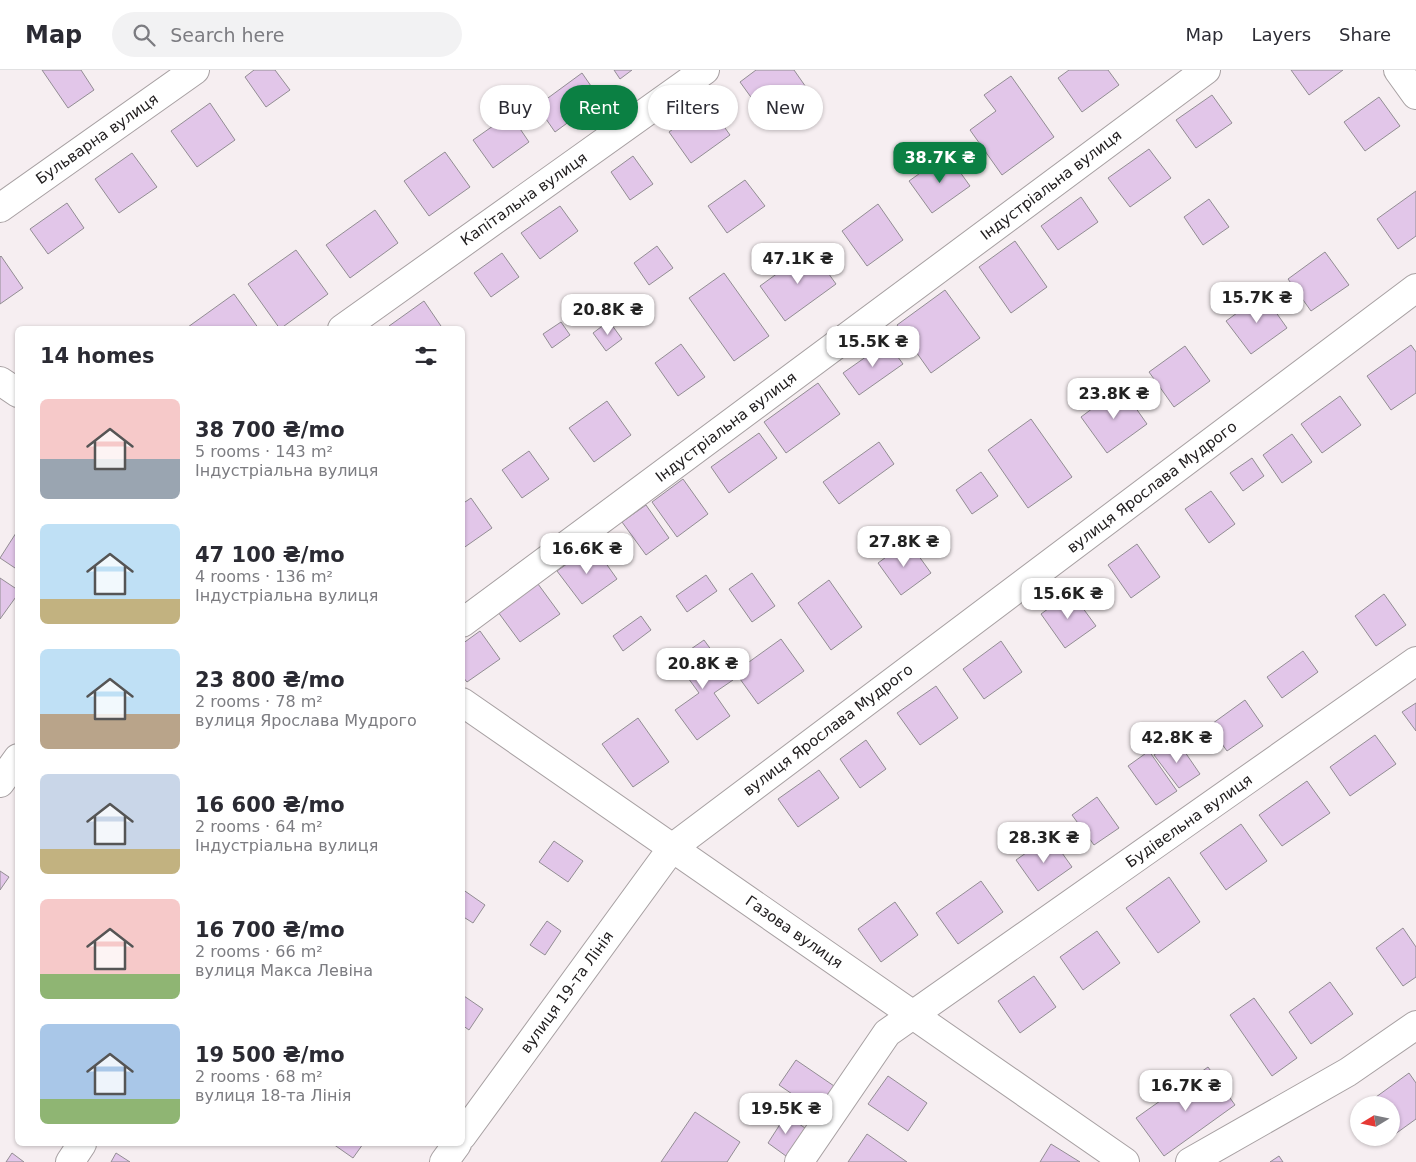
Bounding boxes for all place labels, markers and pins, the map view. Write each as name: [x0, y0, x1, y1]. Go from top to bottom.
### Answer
pin: 38.7K ₴: [894, 142, 986, 184]
pin: 47.1K ₴: [752, 242, 844, 285]
pin: 15.7K ₴: [1211, 282, 1303, 324]
pin: 20.8K ₴: [562, 294, 654, 336]
pin: 15.5K ₴: [827, 326, 919, 368]
pin: 23.8K ₴: [1068, 378, 1160, 420]
pin: 27.8K ₴: [858, 526, 950, 568]
pin: 16.6K ₴: [541, 532, 633, 575]
pin: 15.6K ₴: [1022, 578, 1114, 620]
pin: 20.8K ₴: [657, 648, 749, 690]
pin: 42.8K ₴: [1131, 722, 1223, 764]
pin: 28.3K ₴: [998, 822, 1090, 864]
pin: 16.7K ₴: [1140, 1070, 1232, 1112]
pin: 19.5K ₴: [740, 1092, 832, 1135]

